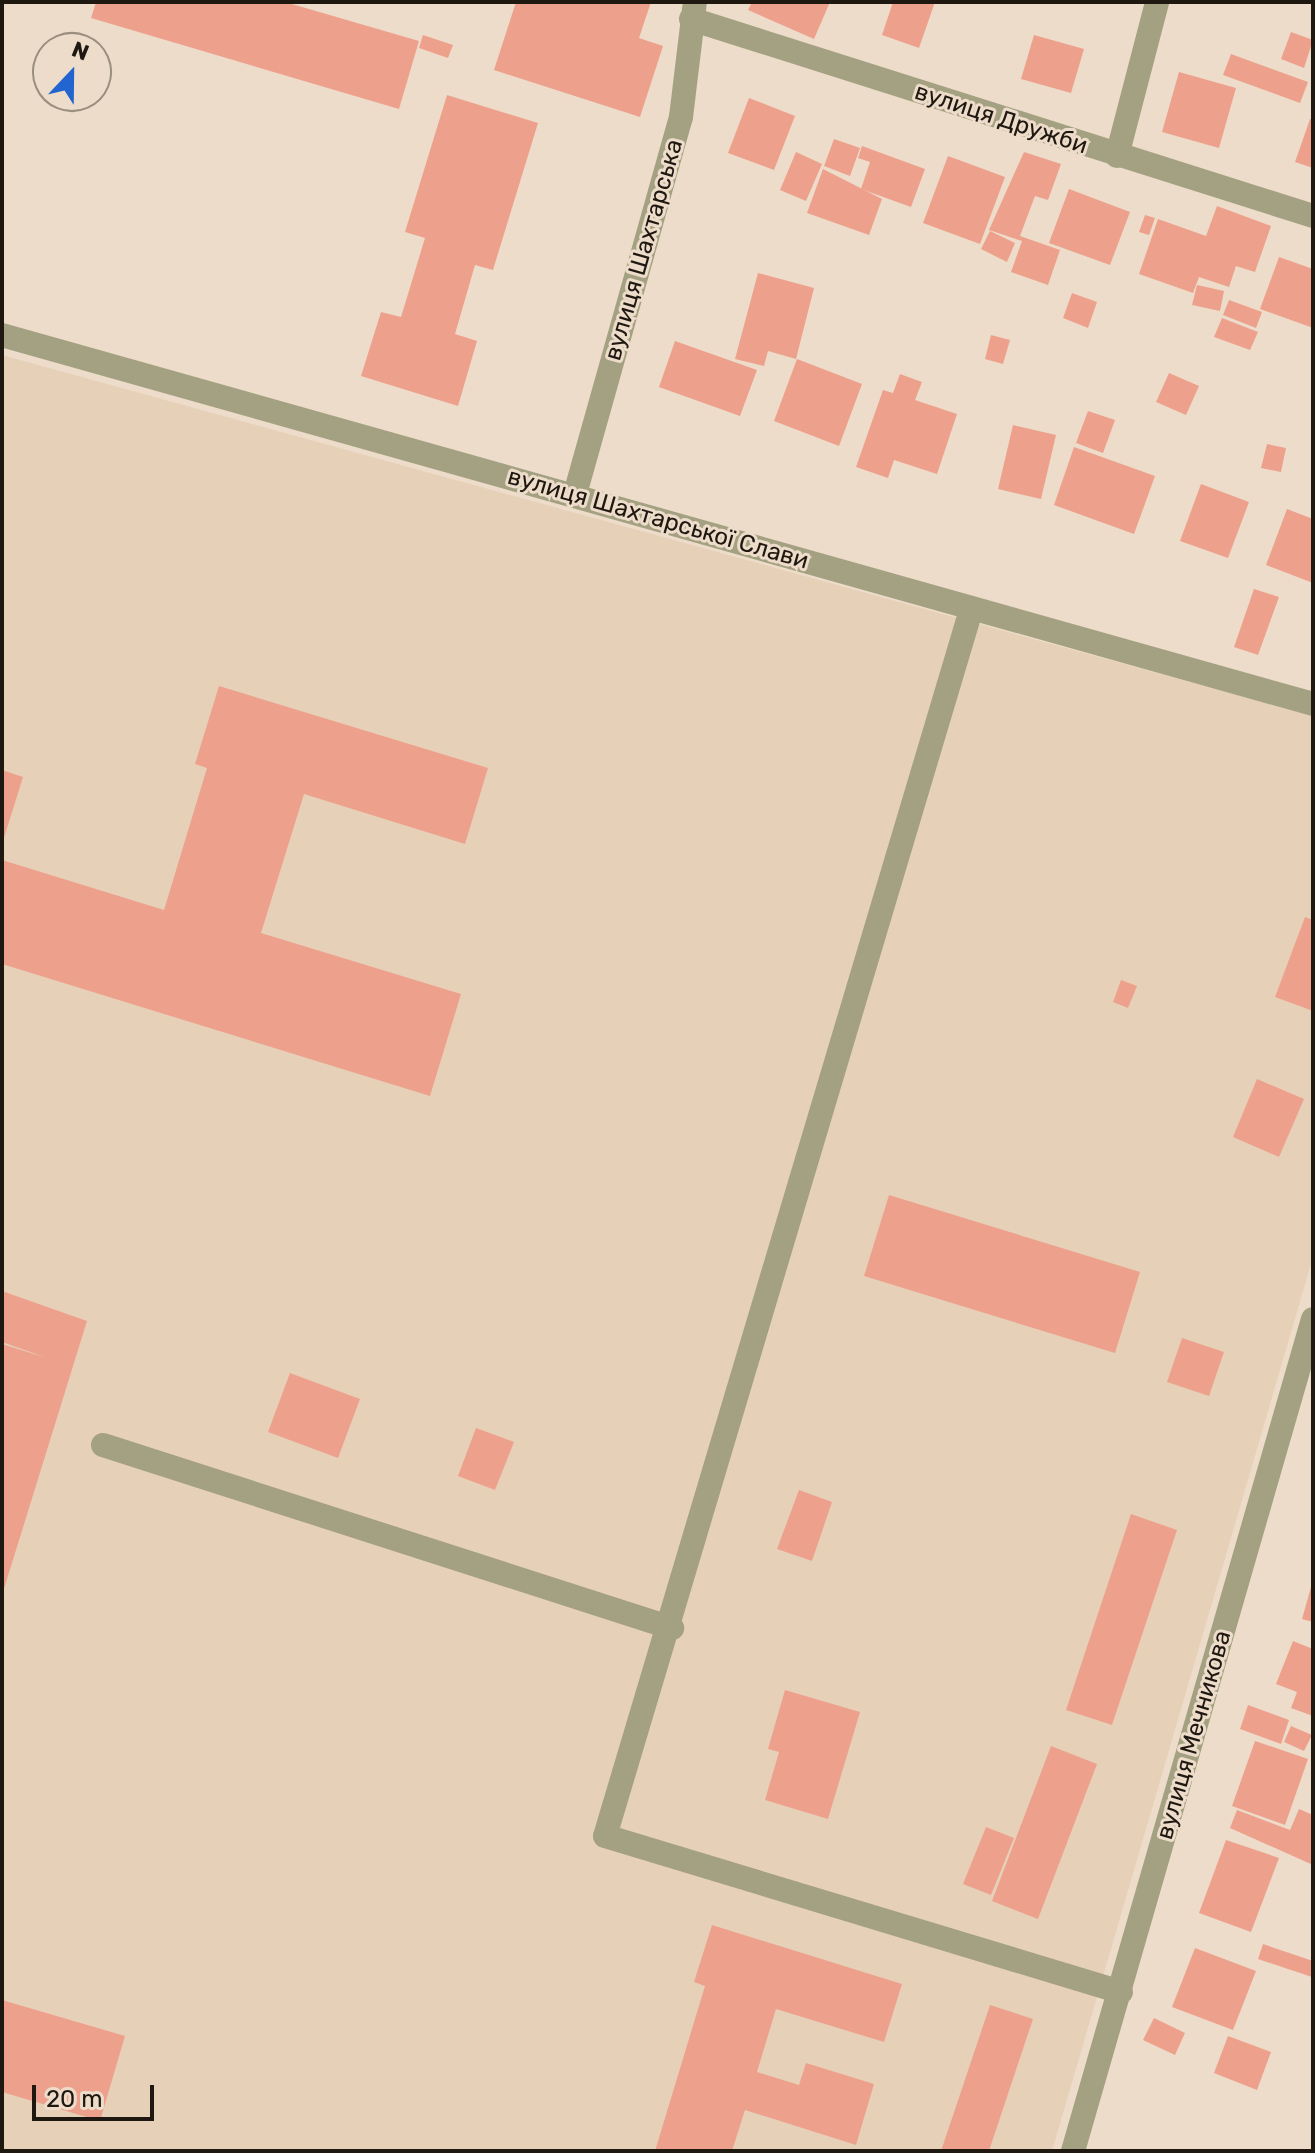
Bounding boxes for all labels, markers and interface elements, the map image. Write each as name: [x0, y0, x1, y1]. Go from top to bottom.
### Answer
north arrow: [32, 32, 112, 112]
text: N: [68, 36, 93, 67]
street label: вулиця Дружби: [911, 78, 1091, 160]
street label: вулиця Шахтарська: [599, 136, 689, 364]
street label: вулиця Шахтарської Слави: [504, 462, 812, 576]
street label: вулиця Мечникова: [1150, 1627, 1238, 1843]
scale bar: [36, 2069, 158, 2119]
text: 20 m: [46, 2085, 103, 2113]

